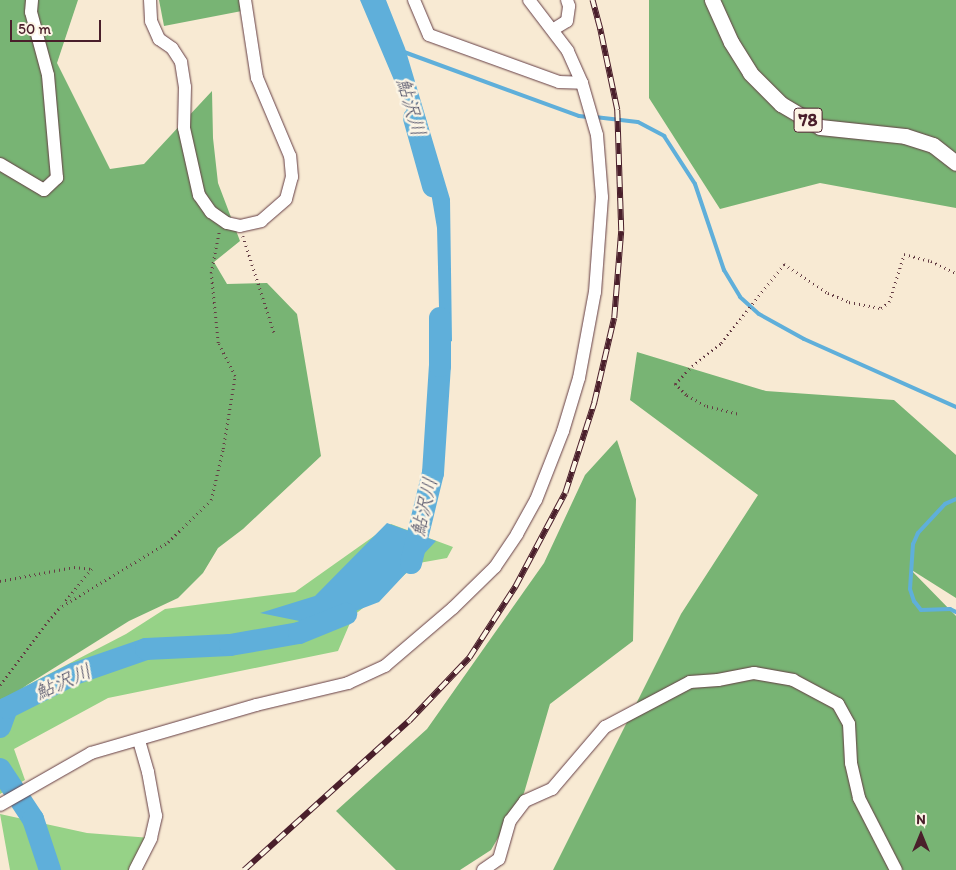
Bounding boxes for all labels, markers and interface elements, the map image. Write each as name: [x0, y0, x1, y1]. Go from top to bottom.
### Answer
scale bar: [12, 10, 104, 42]
text: 50 m: [18, 20, 51, 38]
water label: 鮎沢川: [391, 75, 431, 139]
road number: 78: [793, 104, 823, 136]
water label: 鮎沢川: [406, 475, 442, 539]
water label: 鮎沢川: [31, 659, 95, 705]
north arrow: [896, 810, 946, 860]
text: N: [916, 811, 926, 828]

